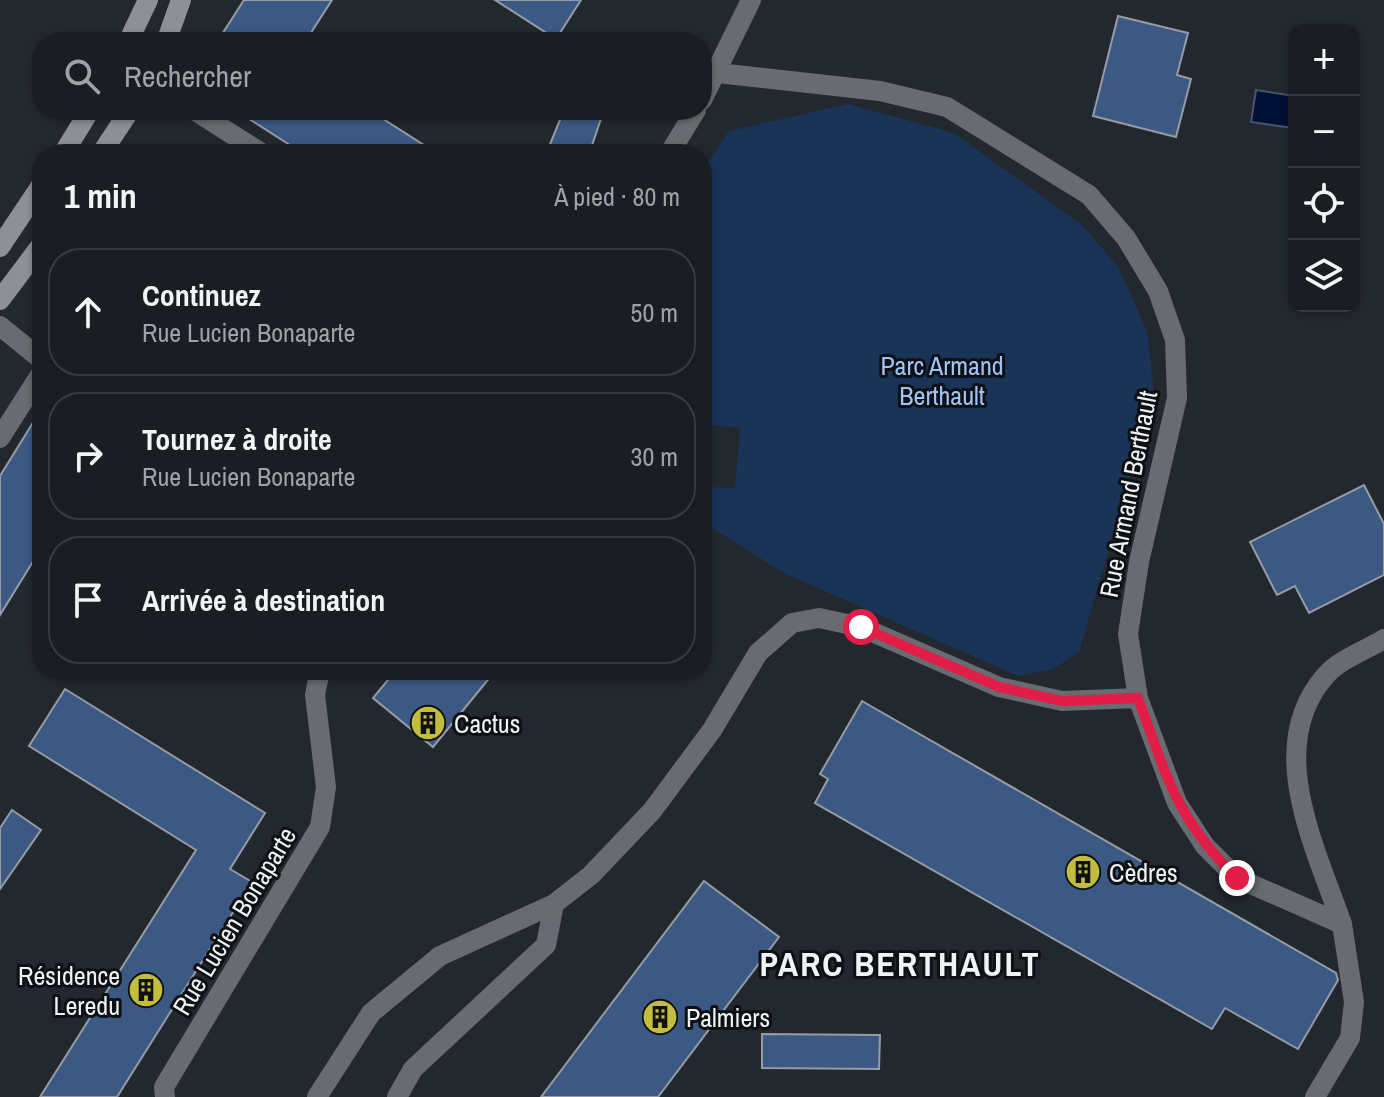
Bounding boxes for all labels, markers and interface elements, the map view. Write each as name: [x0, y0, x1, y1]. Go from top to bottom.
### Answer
map controls: [1288, 24, 1360, 312]
button: +: [1288, 24, 1360, 96]
search box: [32, 32, 712, 120]
icon: search: [60, 54, 104, 98]
text: Rechercher: [124, 56, 251, 96]
button: −: [1288, 96, 1360, 168]
button: locate: [1288, 168, 1360, 240]
text: 1 min: [64, 173, 137, 219]
text: À pied · 80 m: [554, 179, 680, 214]
button: layers: [1288, 240, 1360, 312]
text: Continuez: [142, 275, 261, 315]
icon: ahead: [66, 290, 110, 334]
text: 50 m: [631, 295, 678, 330]
text: Rue Lucien Bonaparte: [142, 315, 355, 350]
park label: Parc Armand Berthault: [880, 348, 1004, 413]
street label: Rue Armand Berthault: [1091, 388, 1165, 600]
text: Tournez à droite: [142, 419, 332, 459]
icon: right: [66, 434, 110, 478]
text: 30 m: [631, 439, 678, 474]
text: Rue Lucien Bonaparte: [142, 459, 355, 494]
icon: arrive: [66, 578, 110, 622]
text: Arrivée à destination: [142, 580, 385, 620]
route start: [843, 609, 879, 645]
building icon: Cactus: [409, 704, 447, 742]
place label: Cactus: [454, 706, 520, 741]
street label: Rue Lucien Bonaparte: [164, 821, 304, 1021]
building icon: Cèdres: [1064, 853, 1102, 891]
place label: Cèdres: [1109, 855, 1178, 890]
route end: [1219, 860, 1255, 896]
district label: PARC BERTHAULT: [760, 941, 1041, 987]
place label: Résidence Leredu: [18, 958, 120, 1023]
building icon: Résidence Leredu: [127, 971, 165, 1009]
building icon: Palmiers: [641, 998, 679, 1036]
place label: Palmiers: [686, 1000, 770, 1035]

